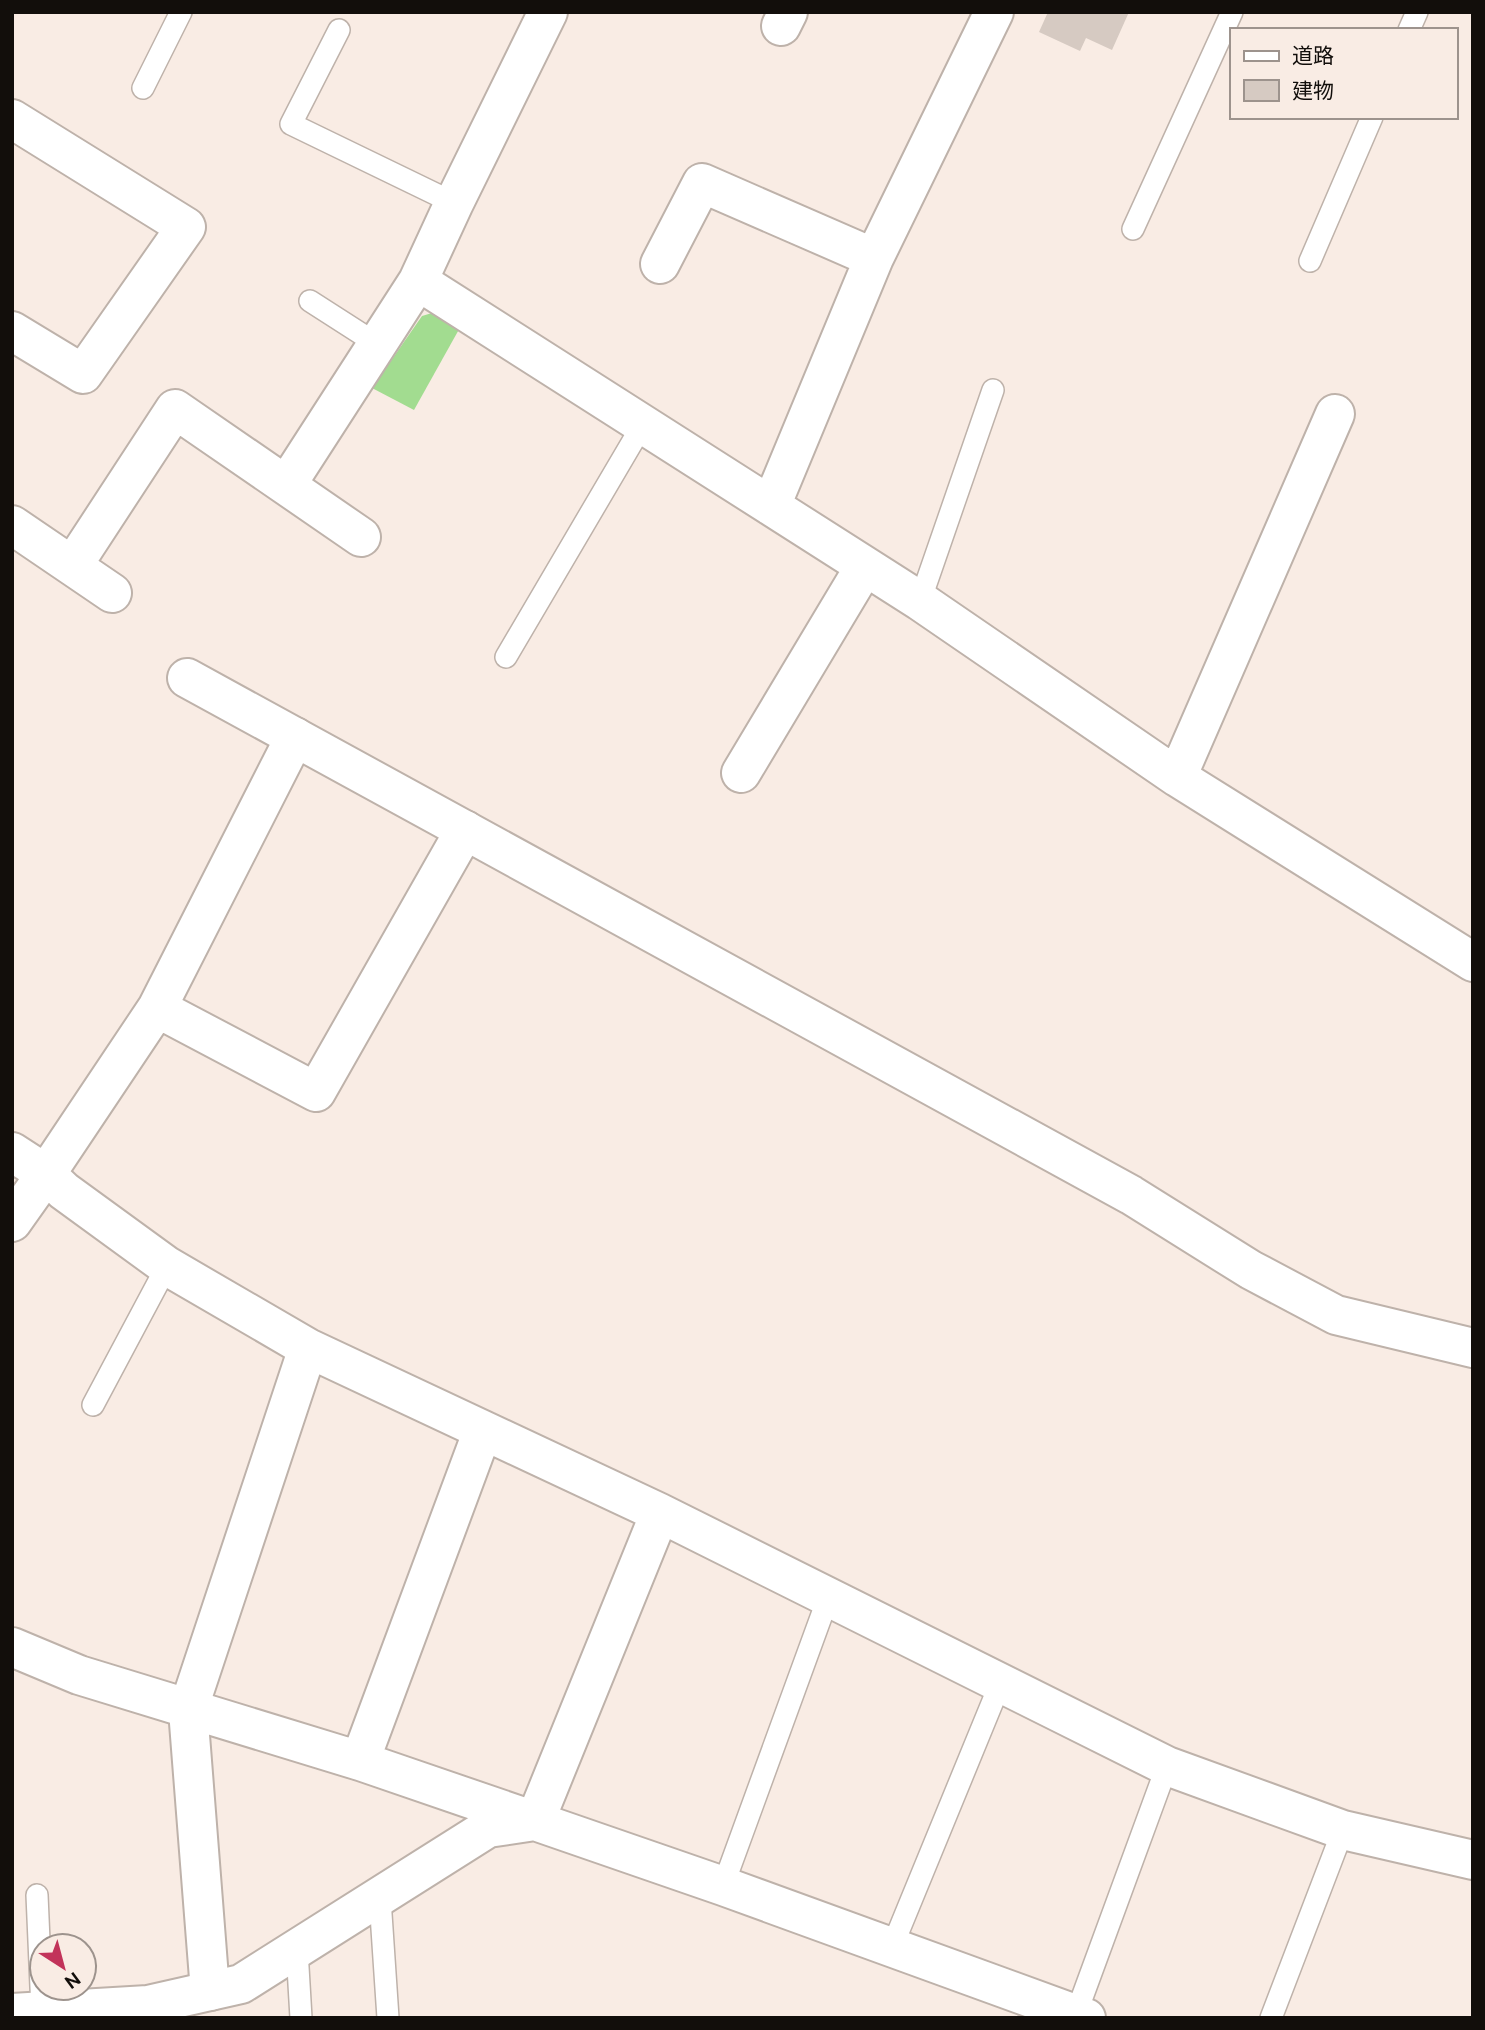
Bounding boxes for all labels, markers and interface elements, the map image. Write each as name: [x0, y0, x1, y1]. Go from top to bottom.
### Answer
legend: [1230, 28, 1457, 119]
text: 道路: [1292, 43, 1334, 67]
text: 建物: [1292, 78, 1334, 102]
north arrow: [28, 1932, 98, 2002]
text: N: [61, 1968, 85, 1994]

